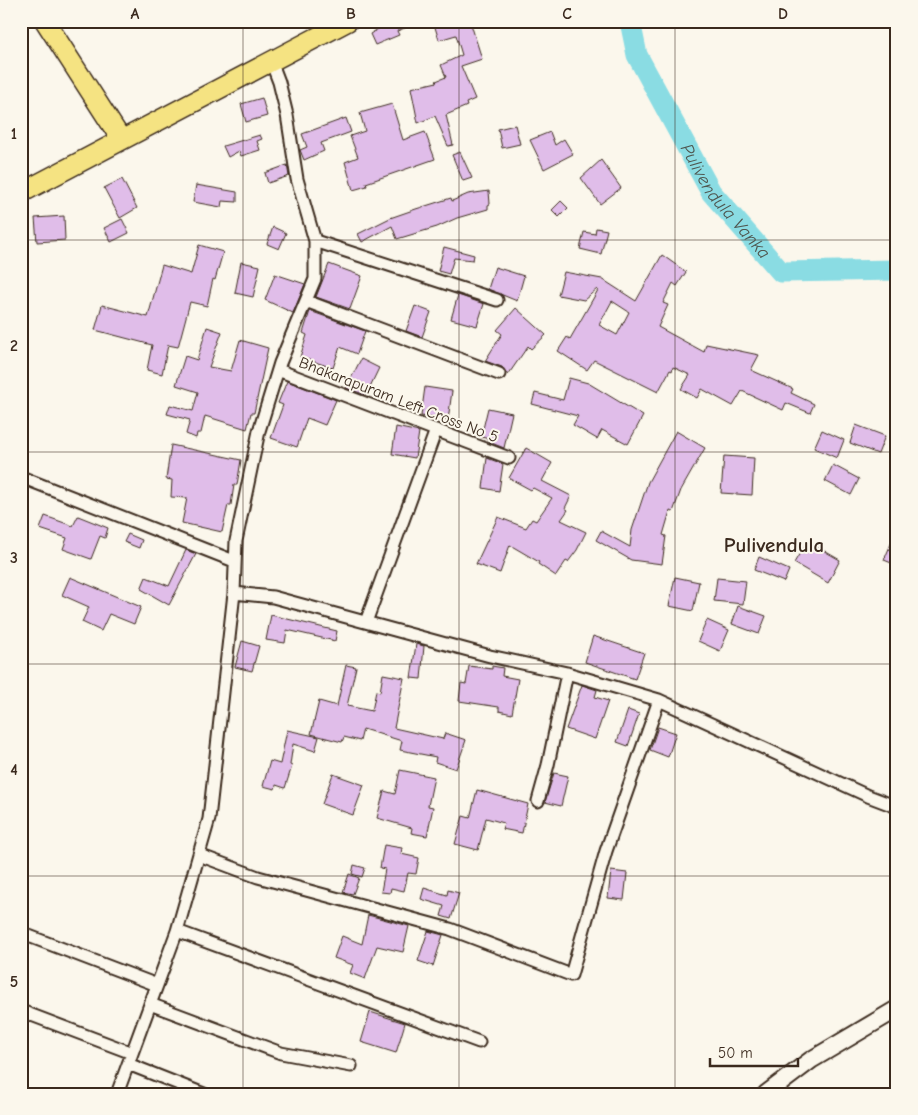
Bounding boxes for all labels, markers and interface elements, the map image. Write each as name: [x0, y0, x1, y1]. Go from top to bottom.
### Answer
text: A: [131, 5, 140, 23]
text: B: [346, 5, 356, 23]
text: C: [562, 5, 572, 23]
text: D: [778, 5, 788, 23]
text: 1: [11, 125, 17, 143]
water label: Pulivendula Vanka: [676, 140, 774, 263]
text: 2: [10, 337, 18, 355]
street label: Bhakarapuram Left Cross No 5: [296, 353, 501, 446]
district label: Pulivendula: [724, 533, 824, 557]
text: 3: [10, 549, 18, 567]
text: 4: [10, 761, 18, 779]
text: 5: [10, 973, 18, 991]
scale bar: [710, 1035, 798, 1067]
text: 50 m: [718, 1044, 753, 1062]

